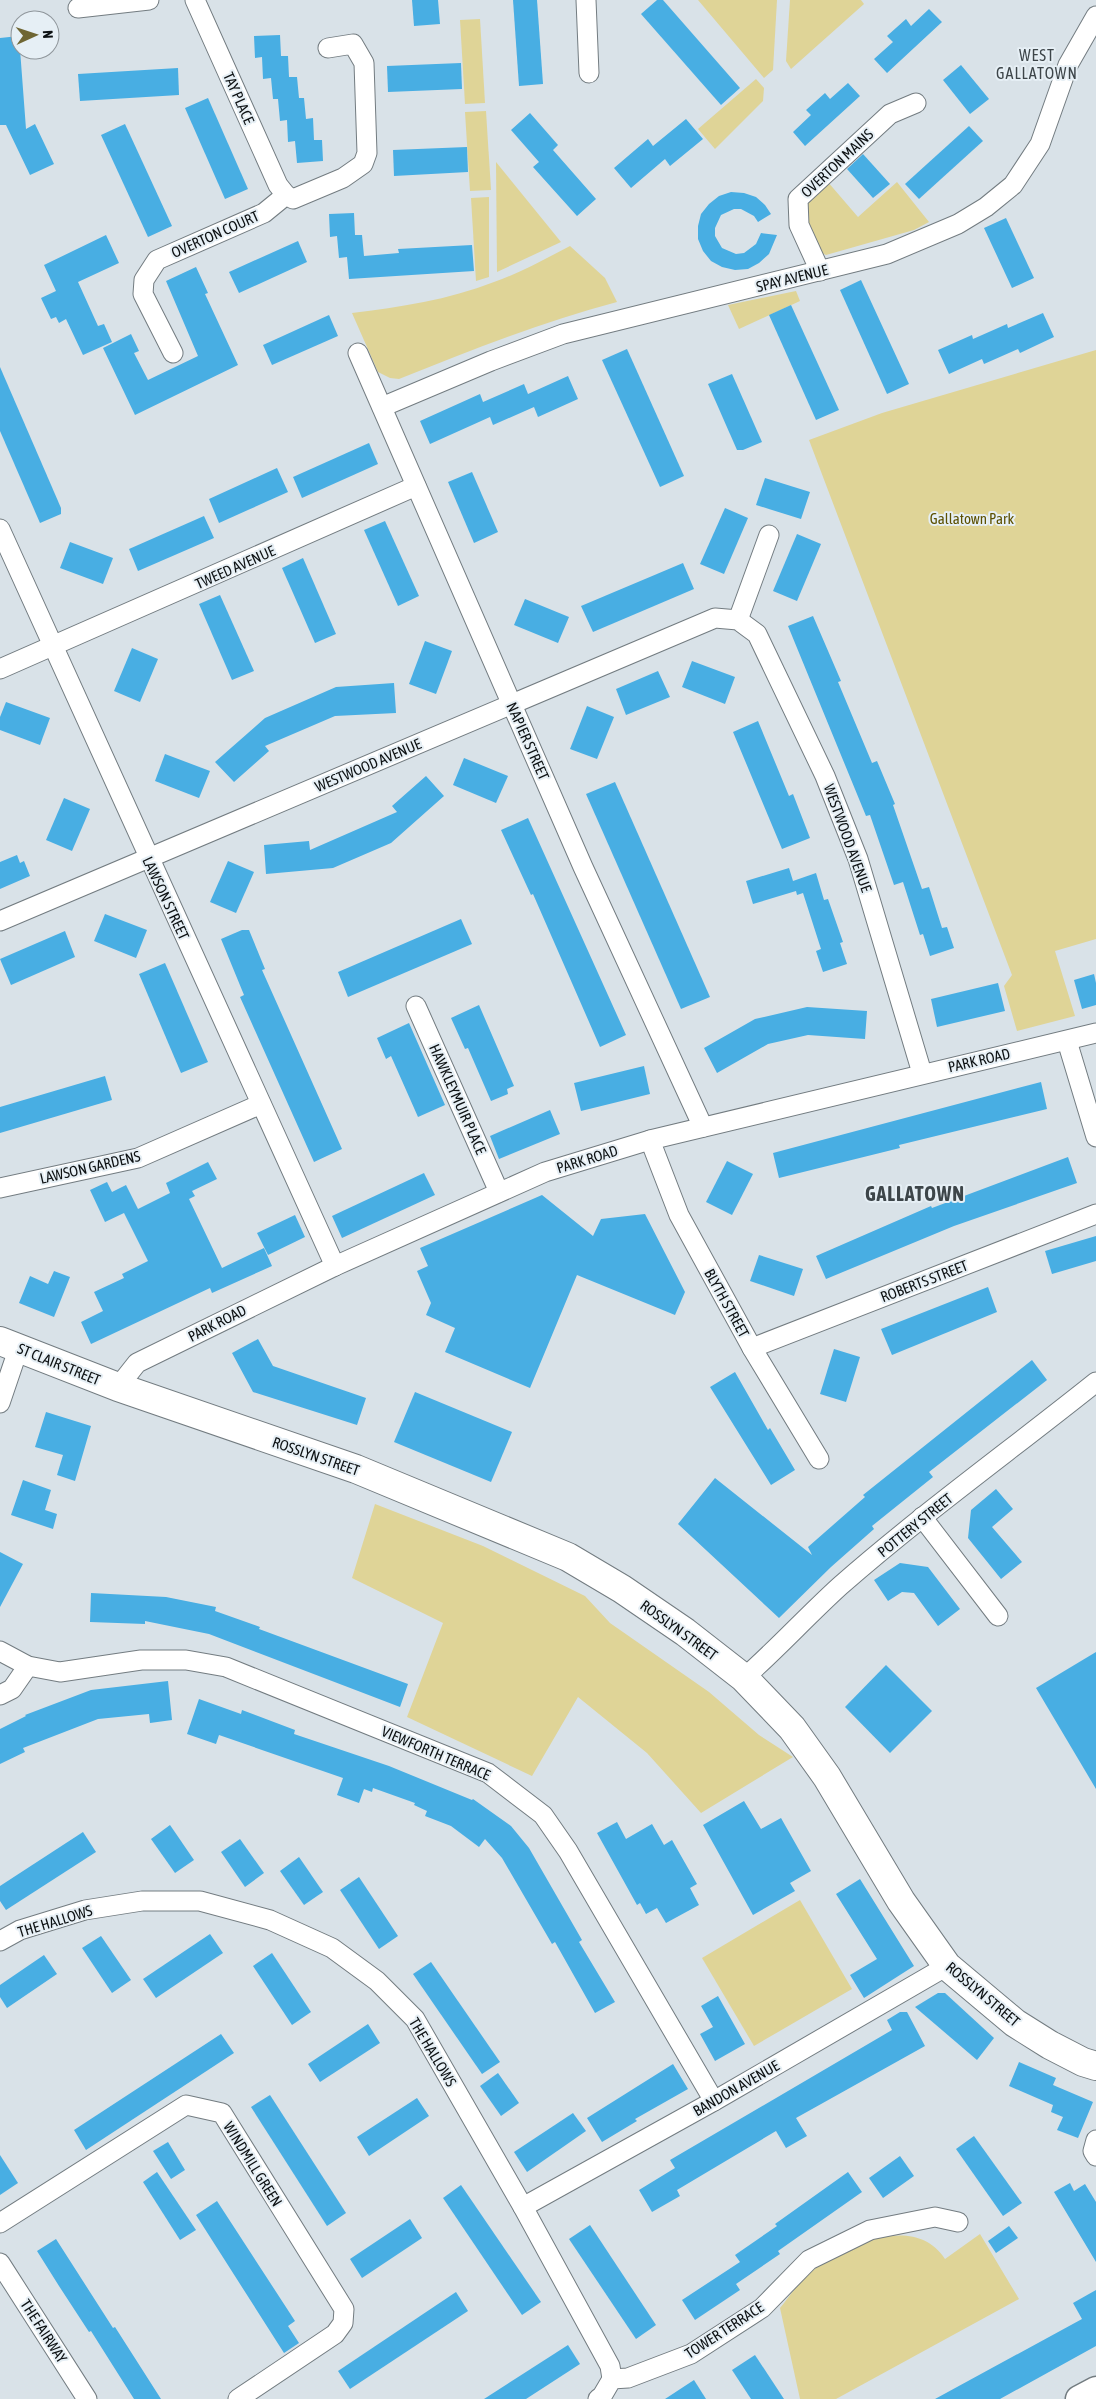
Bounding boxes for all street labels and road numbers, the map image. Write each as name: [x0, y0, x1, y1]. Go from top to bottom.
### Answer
street label: TAY PLACE: [220, 69, 258, 127]
street label: OVERTON MAINS: [797, 125, 877, 201]
street label: OVERTON COURT: [169, 207, 262, 261]
street label: SPAY AVENUE: [754, 261, 830, 295]
street label: TWEED AVENUE: [192, 542, 278, 592]
street label: NAPIER STREET: [503, 700, 553, 783]
street label: WESTWOOD AVENUE: [312, 735, 424, 795]
street label: WESTWOOD AVENUE: [821, 782, 876, 895]
street label: LAWSON STREET: [139, 854, 193, 942]
street label: HAWKLEYMUIR PLACE: [426, 1041, 490, 1157]
street label: PARK ROAD: [946, 1045, 1012, 1075]
street label: PARK ROAD: [554, 1142, 620, 1176]
street label: LAWSON GARDENS: [38, 1147, 142, 1187]
street label: ROBERTS STREET: [878, 1256, 970, 1305]
street label: BLYTH STREET: [701, 1266, 753, 1341]
street label: PARK ROAD: [185, 1301, 249, 1345]
street label: ST CLAIR STREET: [15, 1340, 103, 1389]
street label: ROSSLYN STREET: [270, 1433, 362, 1479]
street label: POTTERY STREET: [874, 1489, 956, 1560]
street label: ROSSLYN STREET: [637, 1596, 721, 1664]
street label: VIEWFORTH TERRACE: [379, 1722, 494, 1784]
street label: THE HALLOWS: [16, 1902, 94, 1940]
street label: ROSSLYN STREET: [943, 1958, 1024, 2030]
street label: THE HALLOWS: [406, 2015, 460, 2089]
street label: BANDON AVENUE: [690, 2056, 782, 2119]
street label: WINDMILL GREEN: [220, 2119, 286, 2209]
street label: THE FAIRWAY: [17, 2296, 71, 2366]
street label: TOWER TERRACE: [682, 2298, 767, 2362]

